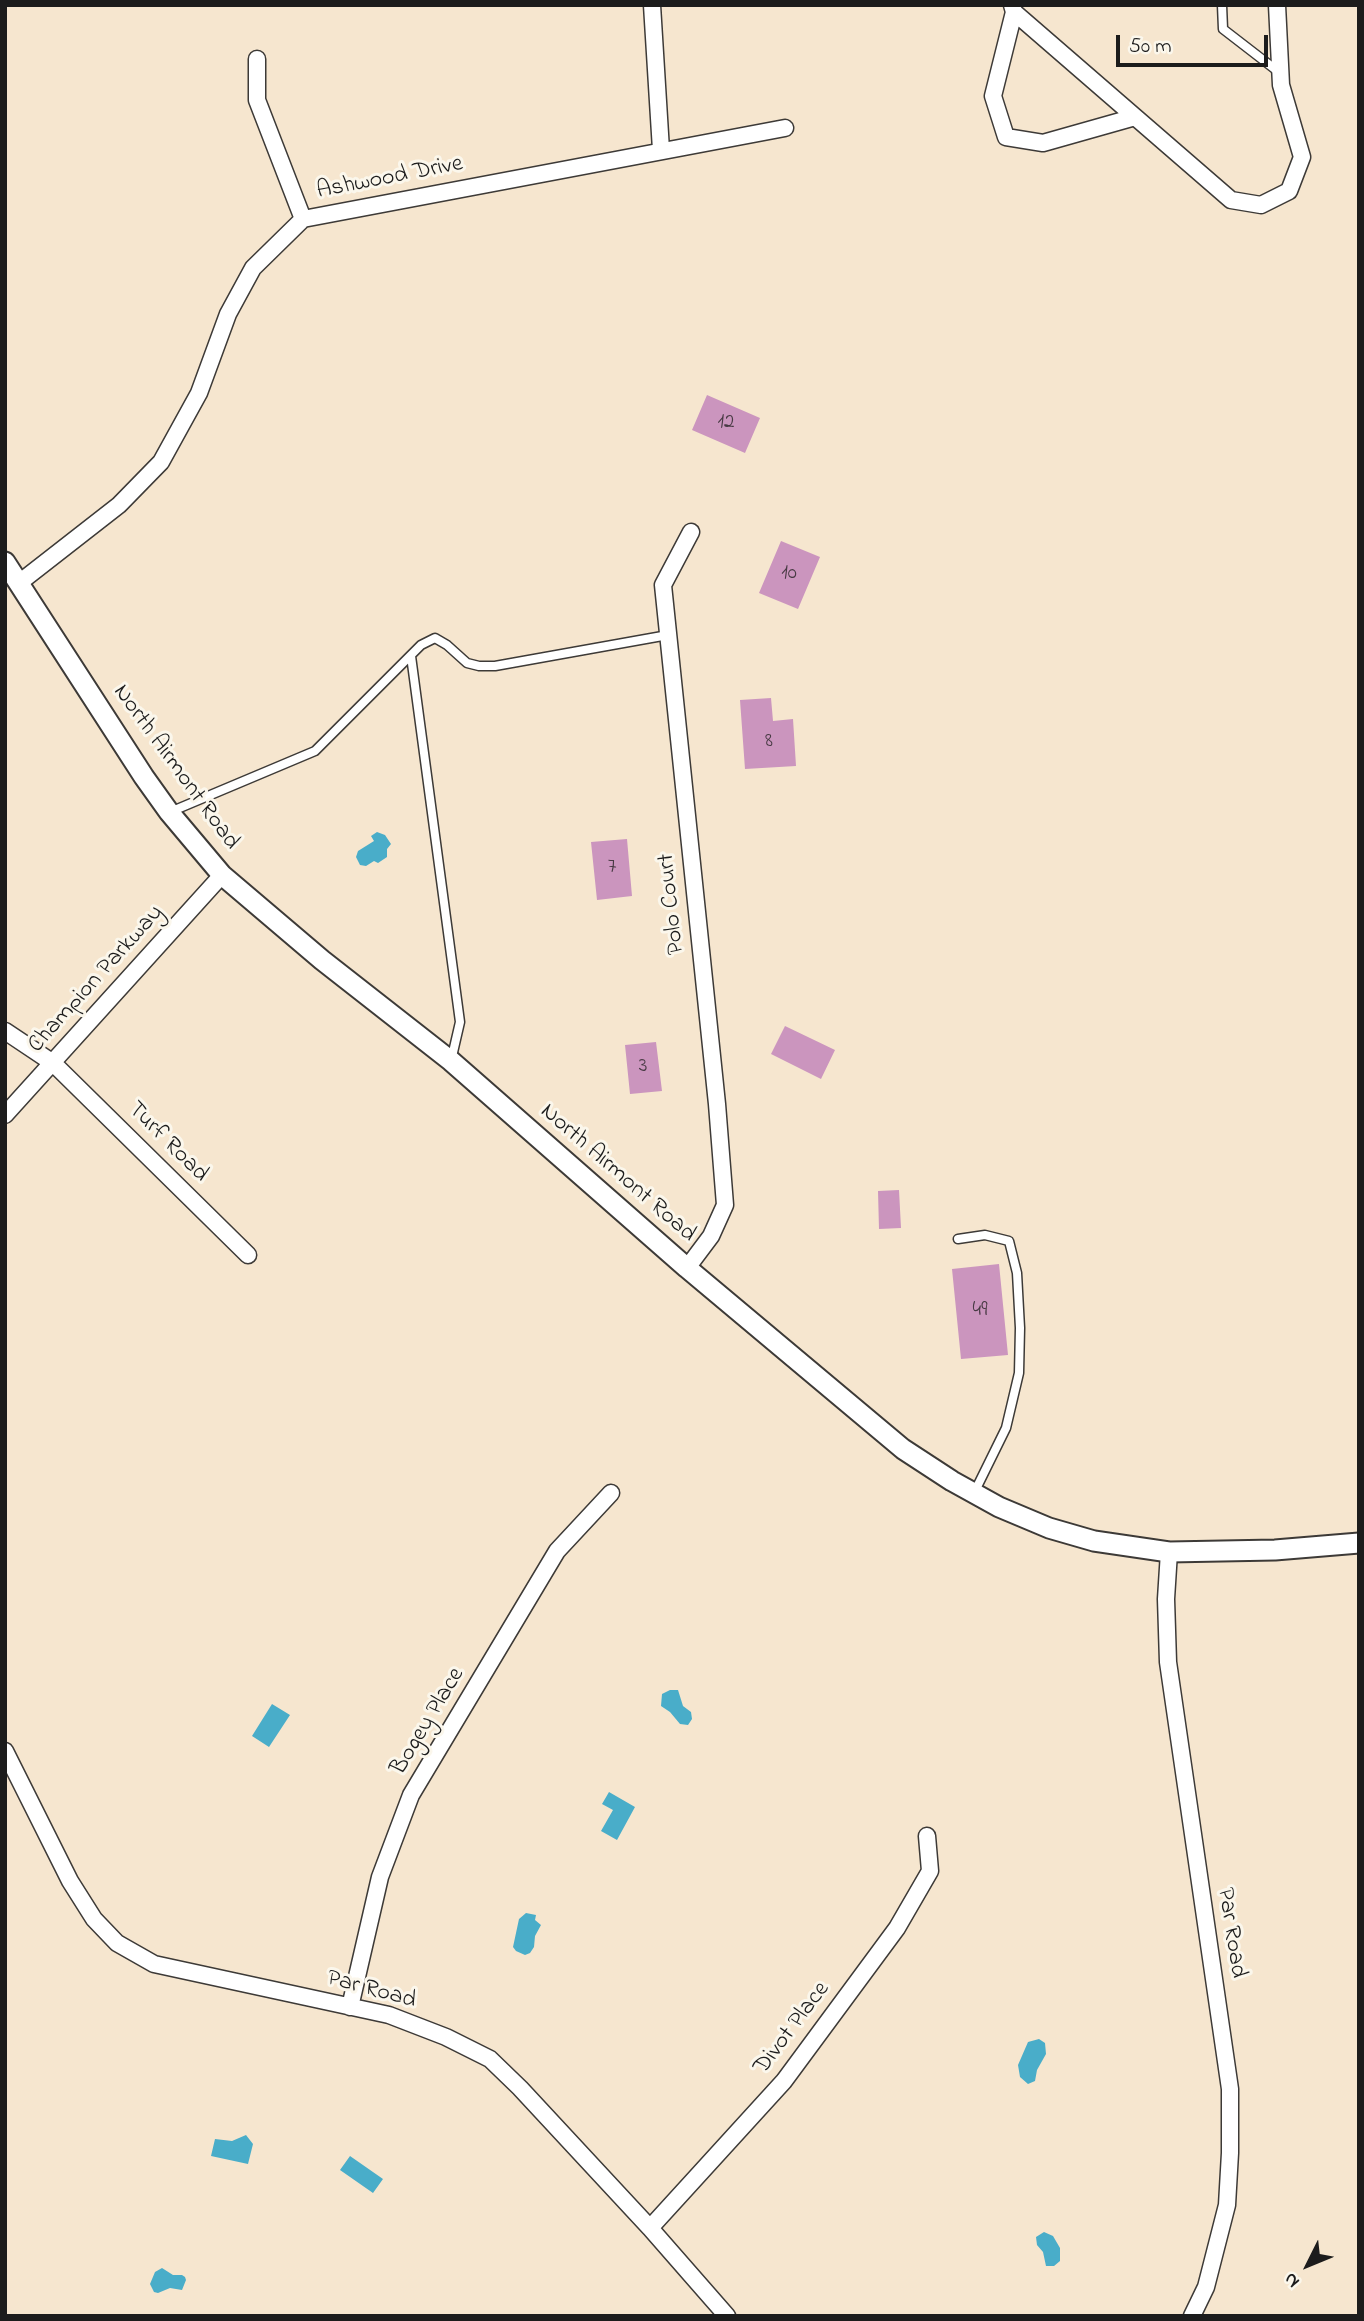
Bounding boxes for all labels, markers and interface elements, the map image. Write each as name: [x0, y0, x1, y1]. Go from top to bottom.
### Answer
scale bar: [1119, 21, 1271, 65]
text: 50 m: [1129, 32, 1172, 62]
street label: Ashwood Drive: [314, 151, 466, 207]
house number: 12: [717, 411, 735, 437]
house number: 10: [781, 562, 797, 588]
street label: North Airmont Road: [105, 680, 245, 856]
house number: 8: [765, 730, 773, 756]
street label: Polo Court: [653, 852, 693, 956]
house number: 7: [608, 856, 616, 882]
street label: Champion Parkway: [23, 900, 171, 1060]
house number: 3: [639, 1055, 647, 1081]
street label: Turf Road: [120, 1096, 214, 1190]
street label: North Airmont Road: [533, 1098, 701, 1250]
house number: 49: [973, 1299, 987, 1325]
street label: Bogey Place: [386, 1663, 472, 1781]
street label: Par Road: [1209, 1886, 1251, 1980]
street label: Par Road: [323, 1965, 419, 2017]
street label: Divot Place: [749, 1977, 837, 2081]
north arrow: [1273, 2230, 1343, 2300]
text: N: [1278, 2266, 1307, 2294]

